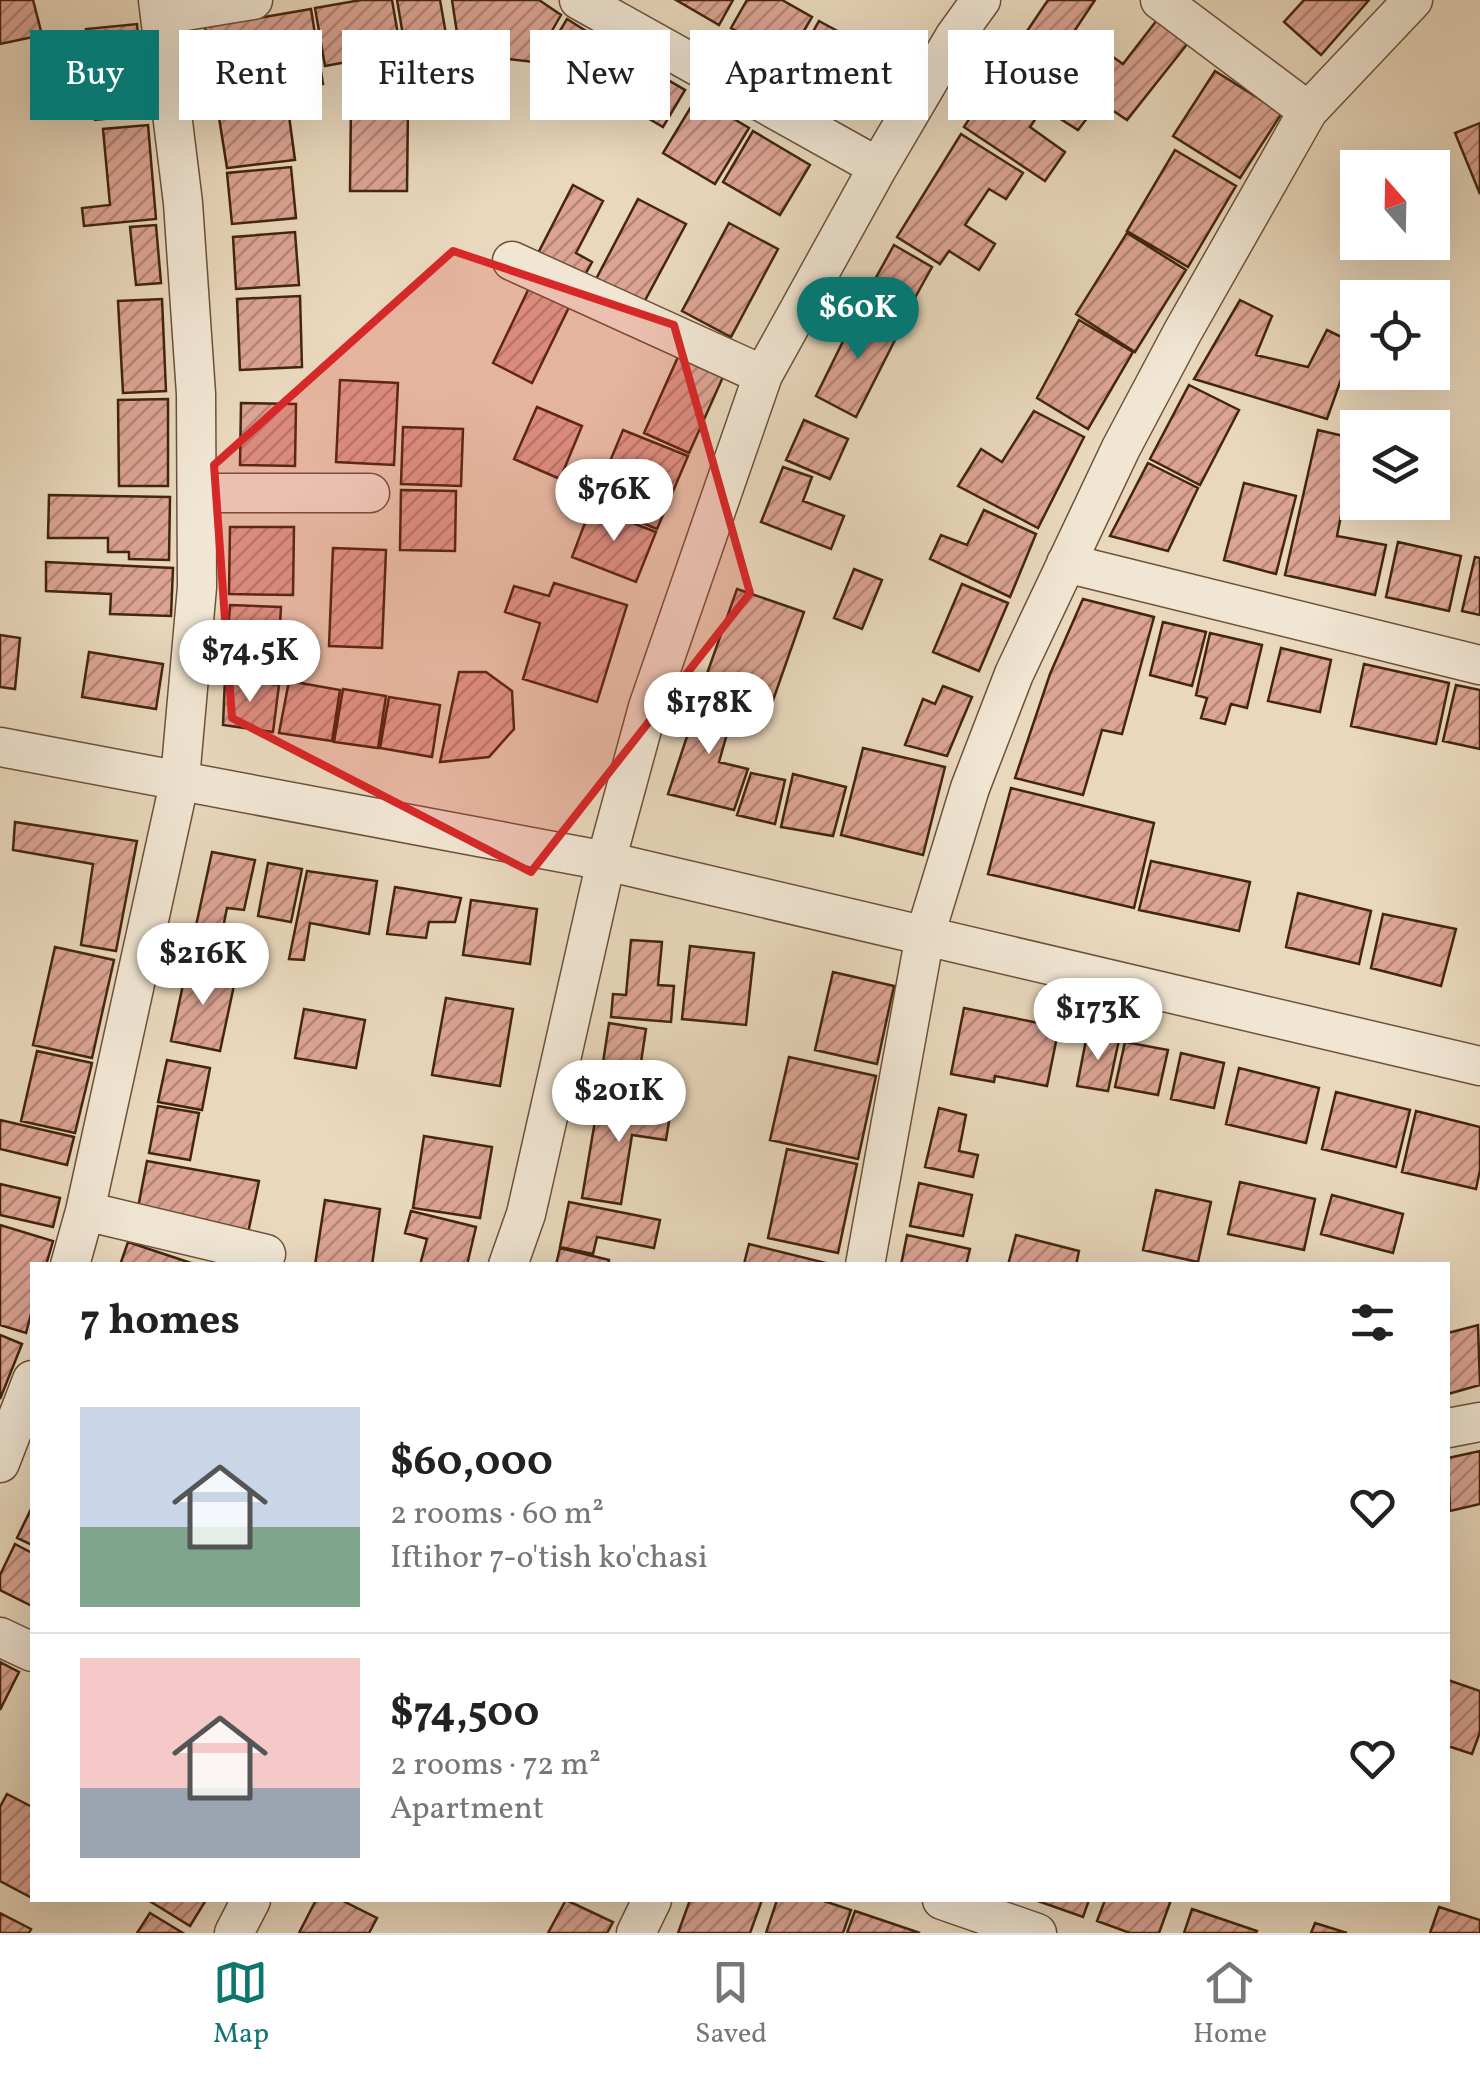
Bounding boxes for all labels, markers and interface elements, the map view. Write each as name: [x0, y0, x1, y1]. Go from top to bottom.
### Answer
chip: Buy: [30, 30, 159, 120]
chip: Rent: [179, 30, 322, 120]
chip: Filters: [342, 30, 510, 120]
chip: New: [530, 30, 670, 120]
chip: Apartment: [690, 30, 928, 120]
chip: House: [948, 30, 1114, 120]
north arrow: [1340, 150, 1450, 260]
map controls: [1340, 150, 1450, 520]
pin: $60K: [799, 277, 917, 362]
button: locate: [1340, 280, 1450, 390]
text: $60K: [819, 287, 897, 331]
button: layers: [1340, 410, 1450, 520]
pin: $76K: [555, 459, 673, 544]
text: $76K: [577, 469, 651, 513]
pin: $74.5K: [169, 620, 331, 705]
text: $74.5K: [201, 630, 299, 674]
pin: $178K: [639, 672, 779, 757]
text: $178K: [666, 682, 752, 726]
pin: $216K: [133, 923, 273, 1008]
text: $216K: [159, 933, 247, 977]
pin: $173K: [1028, 978, 1168, 1063]
text: $173K: [1055, 988, 1141, 1032]
pin: $201K: [549, 1060, 689, 1145]
text: $201K: [574, 1070, 664, 1114]
text: 7 homes: [80, 1293, 240, 1352]
icon: filters: [1345, 1295, 1400, 1350]
text: $60,000: [390, 1434, 553, 1493]
icon: home: [160, 1447, 280, 1567]
icon: heart: [1345, 1480, 1400, 1535]
text: 2 rooms · 60 m²: [390, 1493, 604, 1537]
text: Iftihor 7-o'tish ko'chasi: [390, 1537, 708, 1581]
text: $74,500: [390, 1685, 539, 1744]
icon: home: [160, 1698, 280, 1818]
icon: heart: [1345, 1731, 1400, 1786]
text: 2 rooms · 72 m²: [390, 1744, 601, 1788]
text: Apartment: [390, 1788, 544, 1832]
tab: Map: [213, 1955, 269, 2054]
tab: Saved: [695, 1955, 767, 2054]
tab: Home: [1193, 1955, 1267, 2054]

